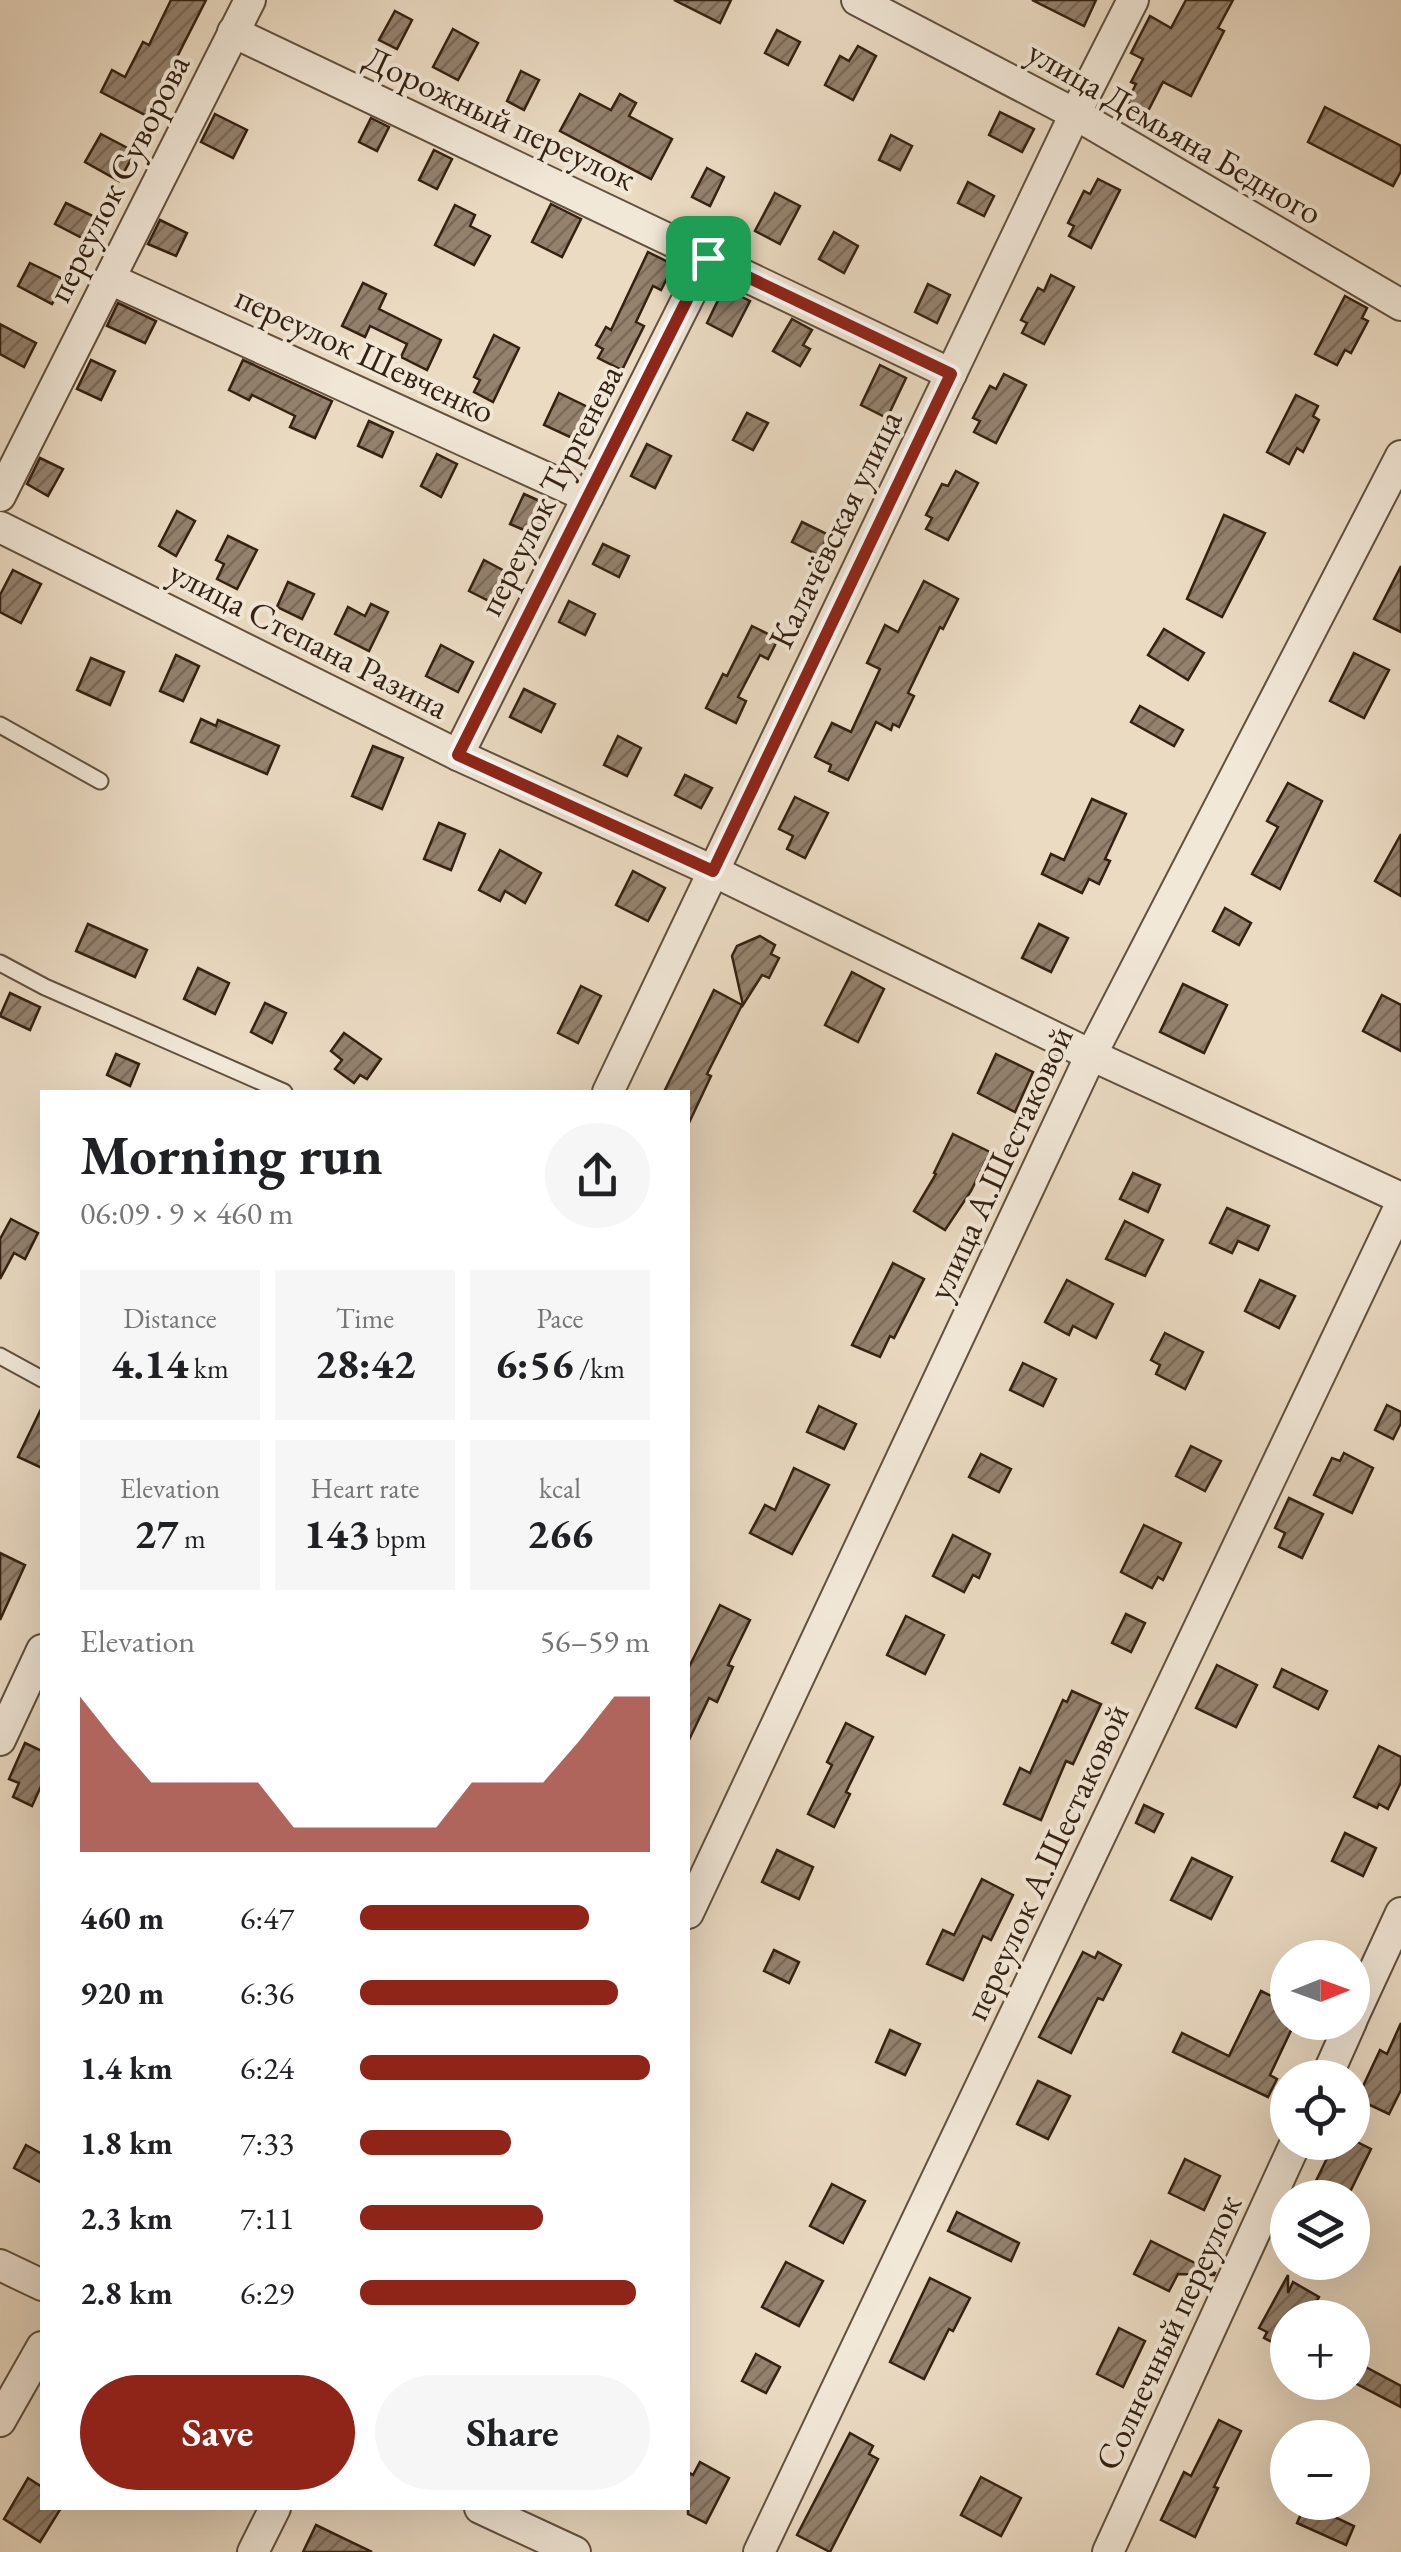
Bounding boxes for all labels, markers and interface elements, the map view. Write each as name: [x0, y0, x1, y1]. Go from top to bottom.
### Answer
street label: улица Демьяна Бедного: [1019, 29, 1331, 235]
street label: Дорожный переулок: [357, 35, 643, 201]
street label: переулок Суворова: [36, 46, 200, 310]
pin: [666, 216, 751, 301]
icon: arrive: [681, 231, 736, 286]
street label: переулок Шевченко: [228, 274, 502, 434]
street label: переулок Тургенева: [467, 357, 633, 623]
street label: Калачёвская улица: [757, 402, 913, 656]
street label: улица Степана Разина: [162, 549, 456, 729]
street label: улица А.Шестаковой: [916, 1019, 1084, 1307]
text: Morning run: [80, 1119, 383, 1190]
button: share: [545, 1123, 650, 1228]
text: 06:09 · 9 × 460 m: [80, 1192, 293, 1234]
text: Distance: [123, 1300, 217, 1336]
text: Time: [336, 1300, 394, 1336]
text: Pace: [537, 1300, 583, 1336]
text: 4.14: [111, 1336, 188, 1391]
text: 28:42: [315, 1336, 415, 1391]
text: 6:56: [495, 1336, 573, 1391]
text: km: [188, 1350, 229, 1386]
text: /km: [573, 1350, 625, 1386]
text: Elevation: [120, 1470, 220, 1506]
text: Heart rate: [311, 1470, 419, 1506]
text: kcal: [539, 1470, 581, 1506]
text: 27: [134, 1506, 179, 1561]
text: 143: [304, 1506, 370, 1561]
text: 266: [527, 1506, 593, 1561]
text: m: [179, 1520, 206, 1556]
text: bpm: [370, 1520, 427, 1556]
text: Elevation: [80, 1620, 195, 1662]
text: 56–59 m: [540, 1620, 650, 1662]
street label: переулок А.Шестаковой: [953, 1697, 1139, 2027]
text: 460 m: [80, 1897, 164, 1939]
text: 6:47: [240, 1897, 294, 1939]
north arrow: [1270, 1940, 1370, 2040]
map controls: [1270, 1940, 1370, 2520]
text: 920 m: [80, 1972, 164, 2014]
text: 6:36: [240, 1972, 294, 2014]
text: 1.4 km: [80, 2047, 173, 2089]
text: 6:24: [240, 2047, 294, 2089]
button: locate: [1270, 2060, 1370, 2160]
text: 1.8 km: [80, 2122, 173, 2164]
text: 7:33: [240, 2122, 294, 2164]
button: layers: [1270, 2180, 1370, 2280]
street label: Солнечный переулок: [1084, 2186, 1252, 2477]
text: 2.3 km: [80, 2197, 173, 2239]
text: 7:11: [240, 2197, 294, 2239]
text: 2.8 km: [80, 2272, 173, 2314]
text: 6:29: [240, 2272, 294, 2314]
button: +: [1270, 2300, 1370, 2400]
button: Save: [80, 2375, 355, 2490]
button: Share: [375, 2375, 650, 2490]
button: −: [1270, 2420, 1370, 2520]

